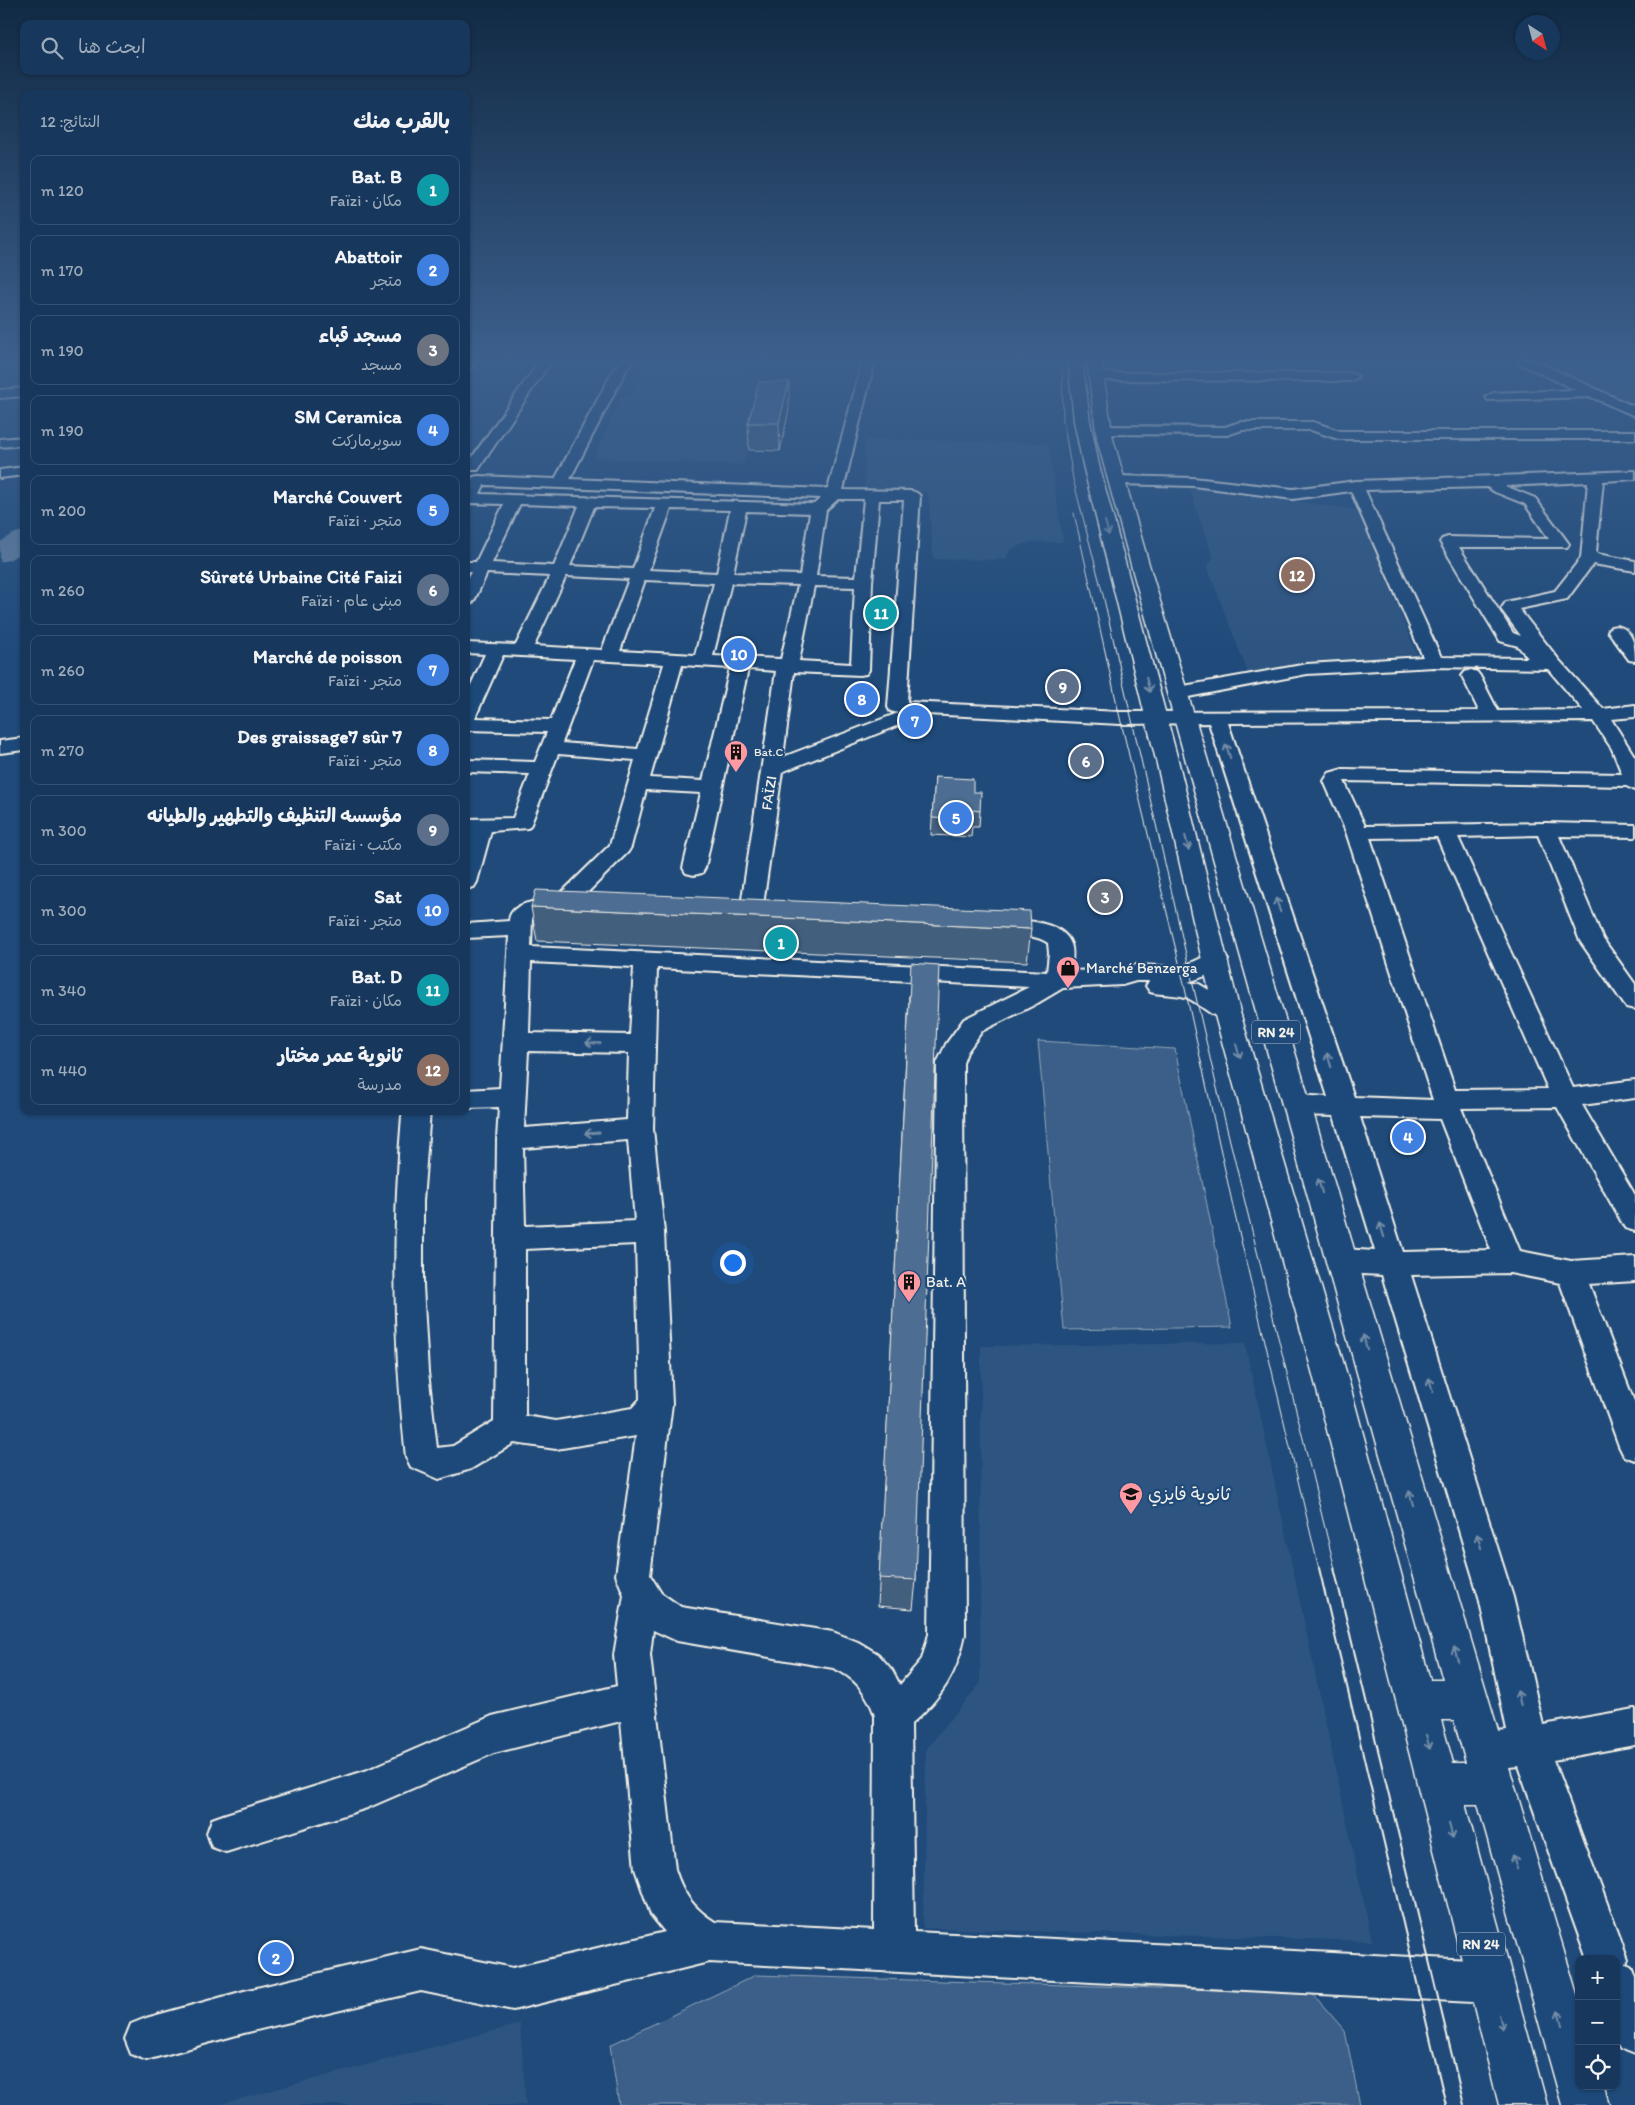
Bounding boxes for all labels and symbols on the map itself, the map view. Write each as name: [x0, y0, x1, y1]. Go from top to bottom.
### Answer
north arrow: [1515, 15, 1560, 60]
one-way arrow: [1103, 519, 1112, 535]
pin: 12: [1281, 556, 1313, 594]
pin: 11: [865, 594, 897, 632]
pin: 10: [723, 635, 755, 673]
pin: 9: [1047, 668, 1079, 706]
one-way arrow: [1144, 677, 1153, 693]
pin: 8: [846, 680, 878, 718]
pin: 7: [899, 702, 931, 740]
building icon: Bat.C: [723, 739, 749, 773]
pin: 6: [1070, 742, 1102, 780]
one-way arrow: [1223, 743, 1232, 759]
place label: Bat.C: [754, 745, 783, 759]
street label: FAÏZI: [757, 774, 781, 812]
pin: 5: [940, 799, 972, 837]
one-way arrow: [1183, 834, 1192, 850]
pin: 3: [1089, 878, 1121, 916]
one-way arrow: [1273, 897, 1283, 913]
pin: 1: [765, 924, 797, 962]
shop icon: Marché Benzerga: [1055, 955, 1081, 989]
place label: Marché Benzerga: [1086, 959, 1198, 977]
road number: RN 24: [1252, 1020, 1300, 1044]
one-way arrow: [585, 1038, 602, 1048]
one-way arrow: [1234, 1043, 1244, 1059]
one-way arrow: [1323, 1052, 1333, 1068]
pin: 4: [1392, 1118, 1424, 1156]
one-way arrow: [584, 1128, 600, 1138]
one-way arrow: [1315, 1178, 1325, 1194]
one-way arrow: [1377, 1223, 1387, 1239]
your location: [720, 1250, 746, 1276]
building icon: Bat. A: [896, 1269, 922, 1303]
place label: Bat. A: [926, 1273, 966, 1291]
one-way arrow: [1360, 1334, 1370, 1350]
one-way arrow: [1425, 1378, 1435, 1394]
school or university icon: ثانوية فايزي: [1118, 1481, 1144, 1515]
place label: ثانوية فايزي: [1148, 1483, 1231, 1507]
one-way arrow: [1405, 1490, 1415, 1506]
one-way arrow: [1473, 1533, 1483, 1549]
one-way arrow: [1450, 1646, 1460, 1662]
one-way arrow: [1514, 1690, 1523, 1706]
one-way arrow: [1423, 1733, 1433, 1749]
one-way arrow: [1447, 1823, 1456, 1839]
one-way arrow: [1509, 1854, 1519, 1870]
road number: RN 24: [1457, 1932, 1505, 1956]
pin: 2: [260, 1939, 292, 1977]
one-way arrow: [1555, 2010, 1565, 2026]
one-way arrow: [1497, 2014, 1506, 2030]

